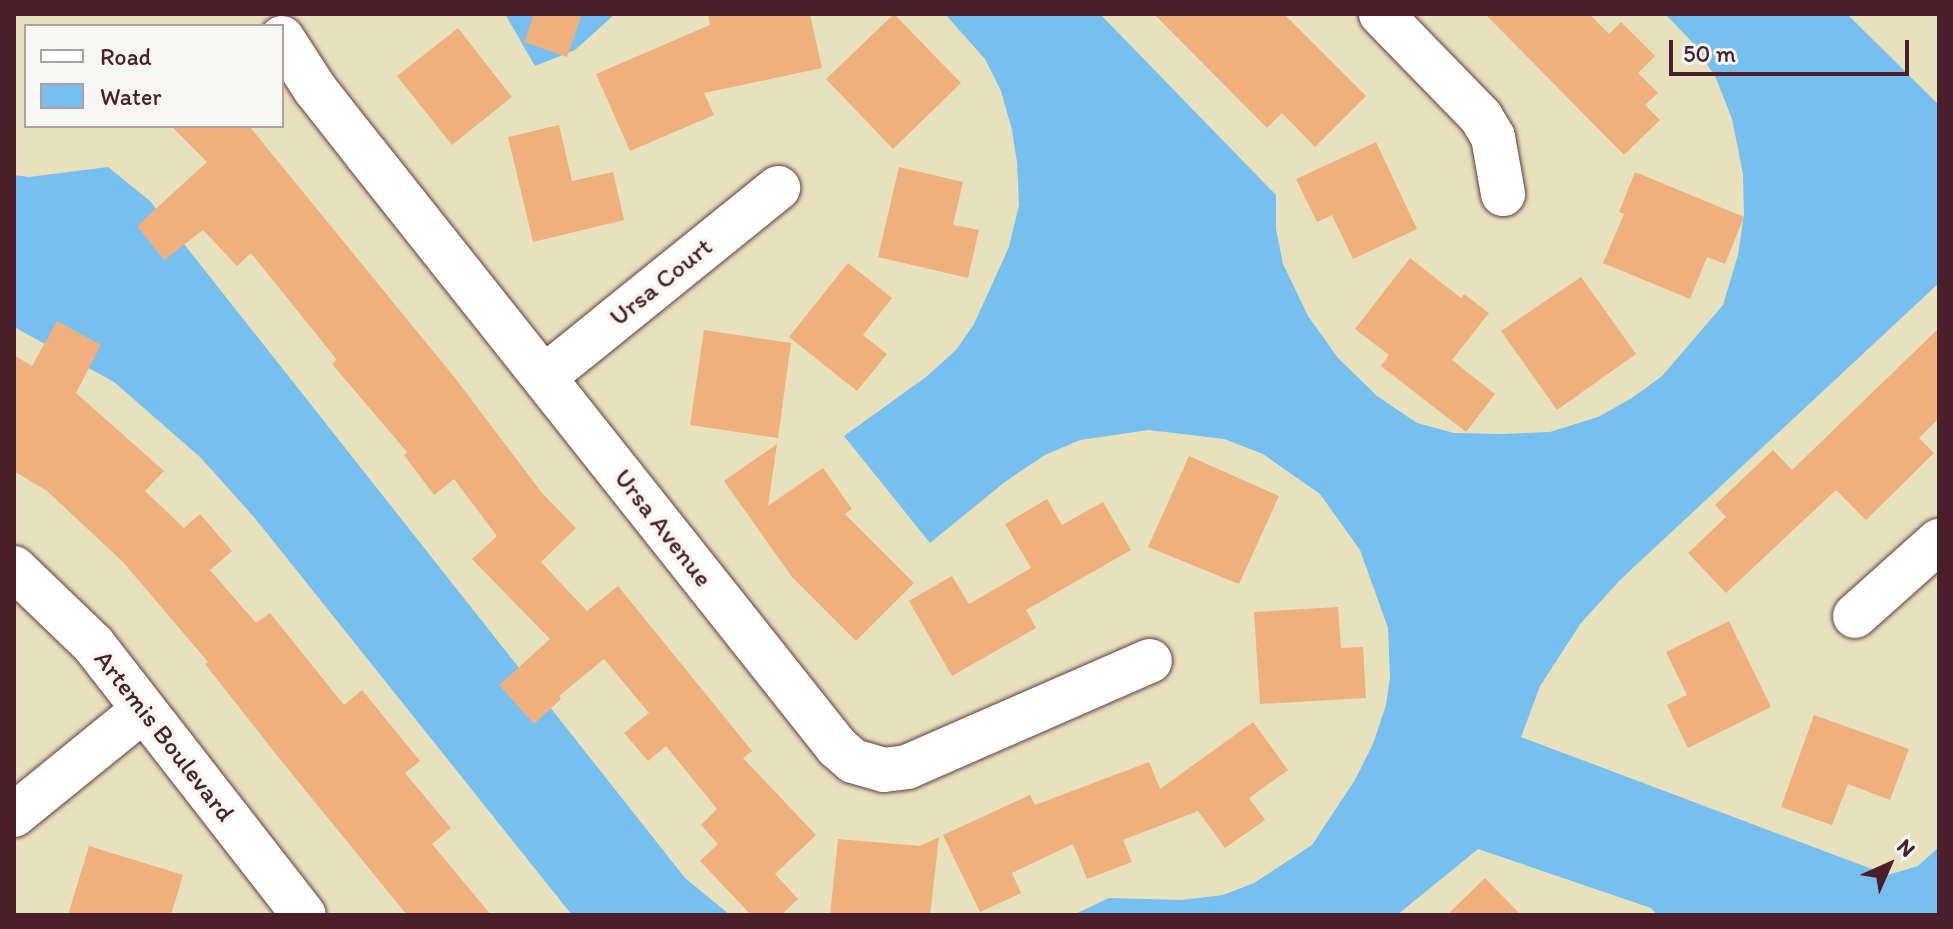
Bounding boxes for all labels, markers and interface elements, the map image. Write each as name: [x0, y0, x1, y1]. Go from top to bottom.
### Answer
legend: [24, 24, 284, 128]
scale bar: [1673, 24, 1913, 74]
text: 50 m: [1683, 39, 1736, 68]
text: Road: [100, 42, 152, 71]
text: Water: [100, 82, 162, 111]
street label: Ursa Court: [603, 231, 719, 333]
street label: Ursa Avenue: [608, 463, 718, 593]
street label: Artemis Boulevard: [87, 644, 241, 828]
north arrow: [1849, 825, 1929, 905]
text: N: [1892, 833, 1921, 862]

